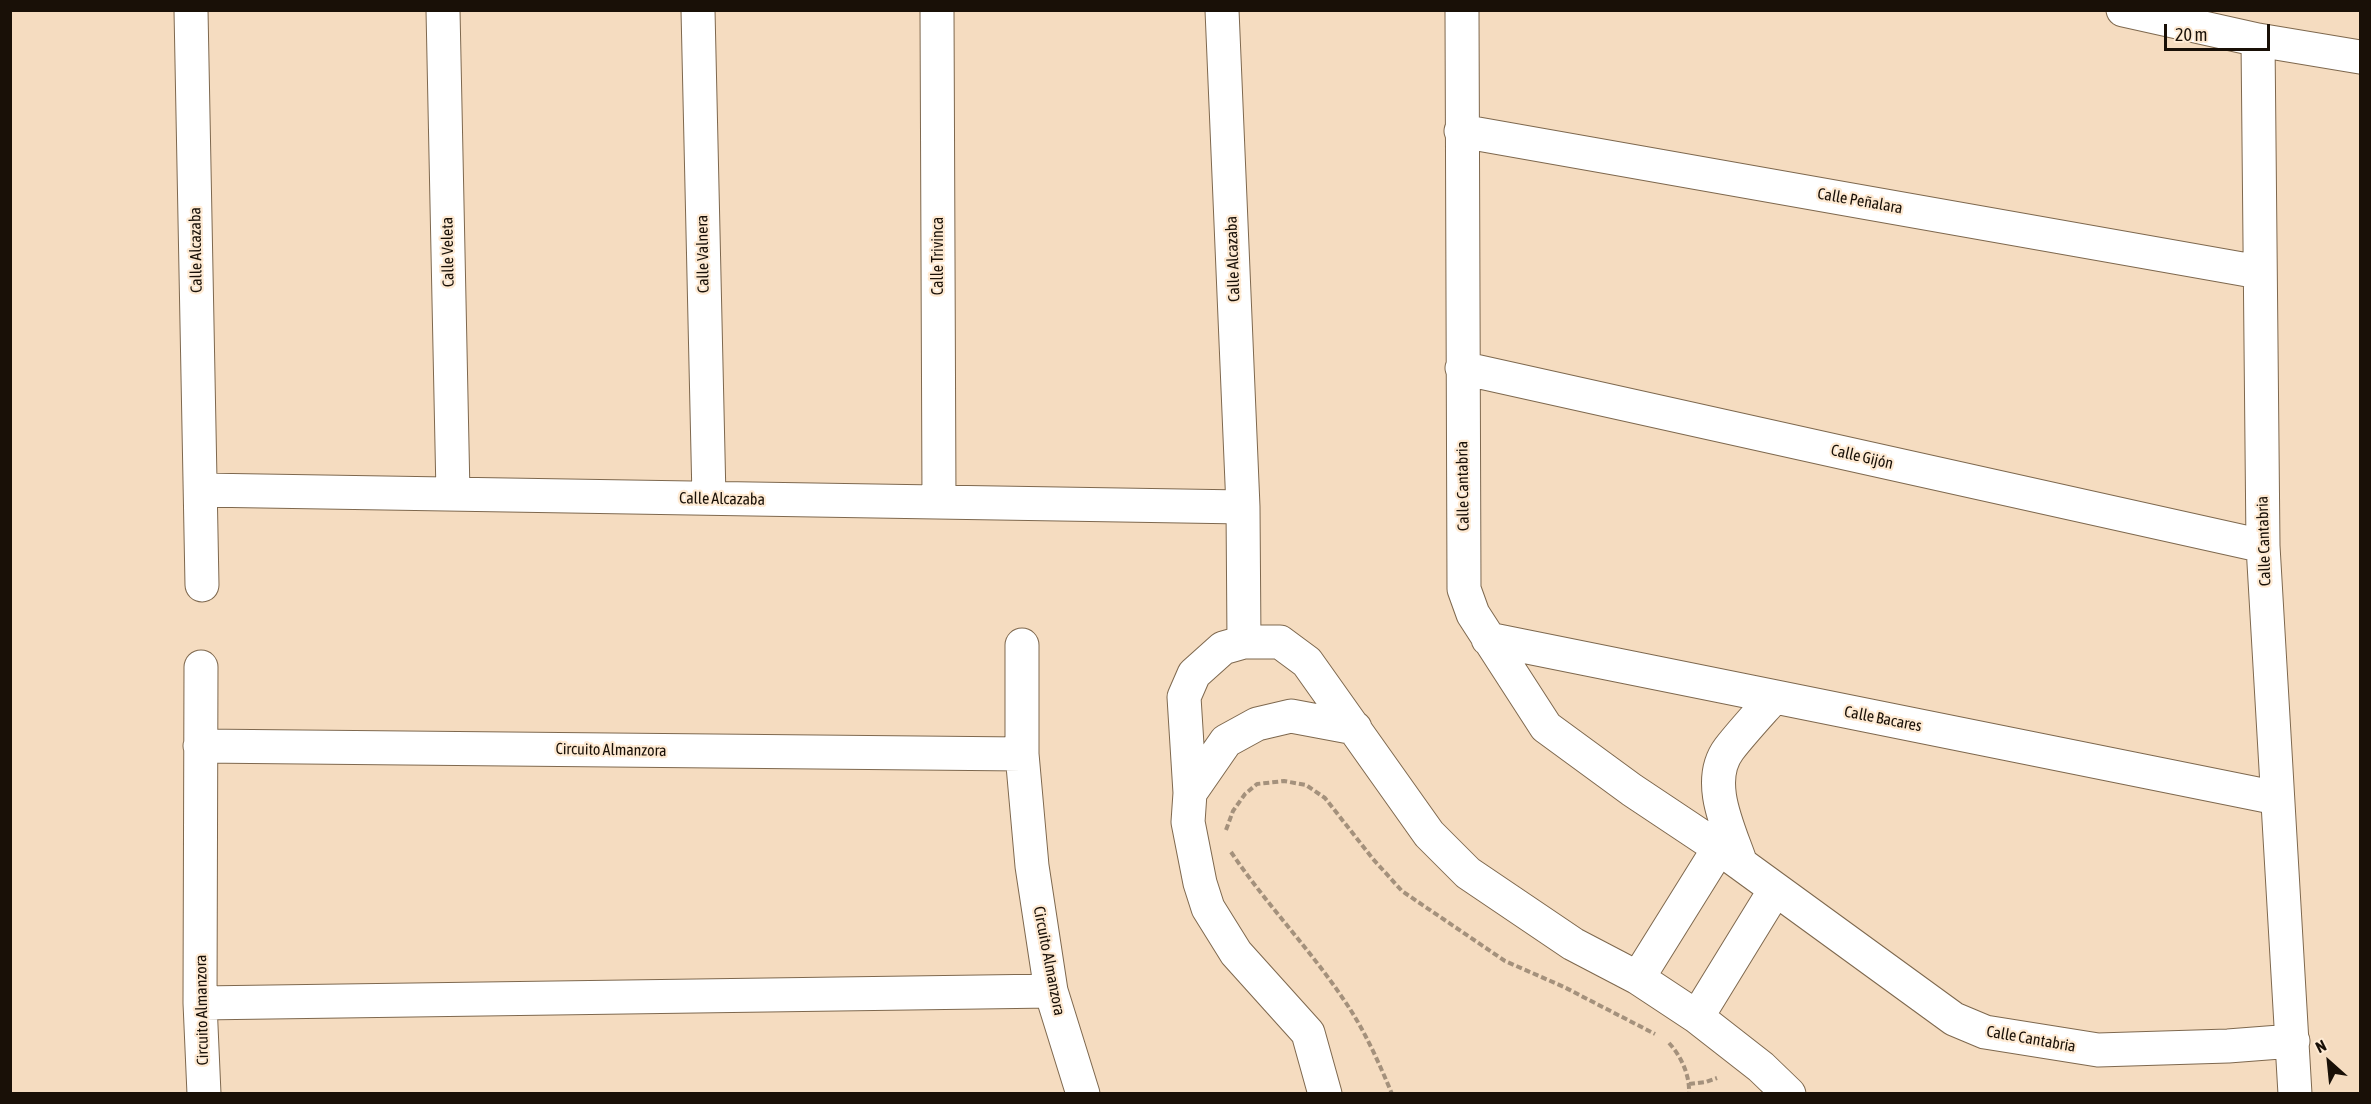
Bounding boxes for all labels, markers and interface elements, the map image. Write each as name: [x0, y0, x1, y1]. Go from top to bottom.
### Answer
scale bar: [2167, 12, 2274, 50]
text: 20 m: [2175, 24, 2207, 45]
street label: Calle Peñalara: [1816, 184, 1904, 218]
street label: Calle Alcazaba: [186, 207, 206, 293]
street label: Calle Valnera: [693, 215, 713, 293]
street label: Calle Alcazaba: [1222, 216, 1244, 302]
street label: Calle Veleta: [438, 217, 458, 287]
street label: Calle Trivinca: [928, 217, 948, 295]
street label: Calle Gijón: [1829, 440, 1895, 474]
street label: Calle Cantabria: [1453, 441, 1473, 531]
street label: Calle Alcazaba: [679, 489, 765, 509]
street label: Calle Cantabria: [2253, 496, 2275, 586]
street label: Calle Bacares: [1843, 702, 1923, 736]
street label: Circuito Almanzora: [555, 739, 667, 761]
street label: Circuito Almanzora: [1029, 905, 1069, 1017]
street label: Circuito Almanzora: [191, 954, 213, 1066]
street label: Calle Cantabria: [1985, 1022, 2077, 1056]
north arrow: [2299, 1032, 2359, 1092]
text: N: [2313, 1036, 2329, 1056]

